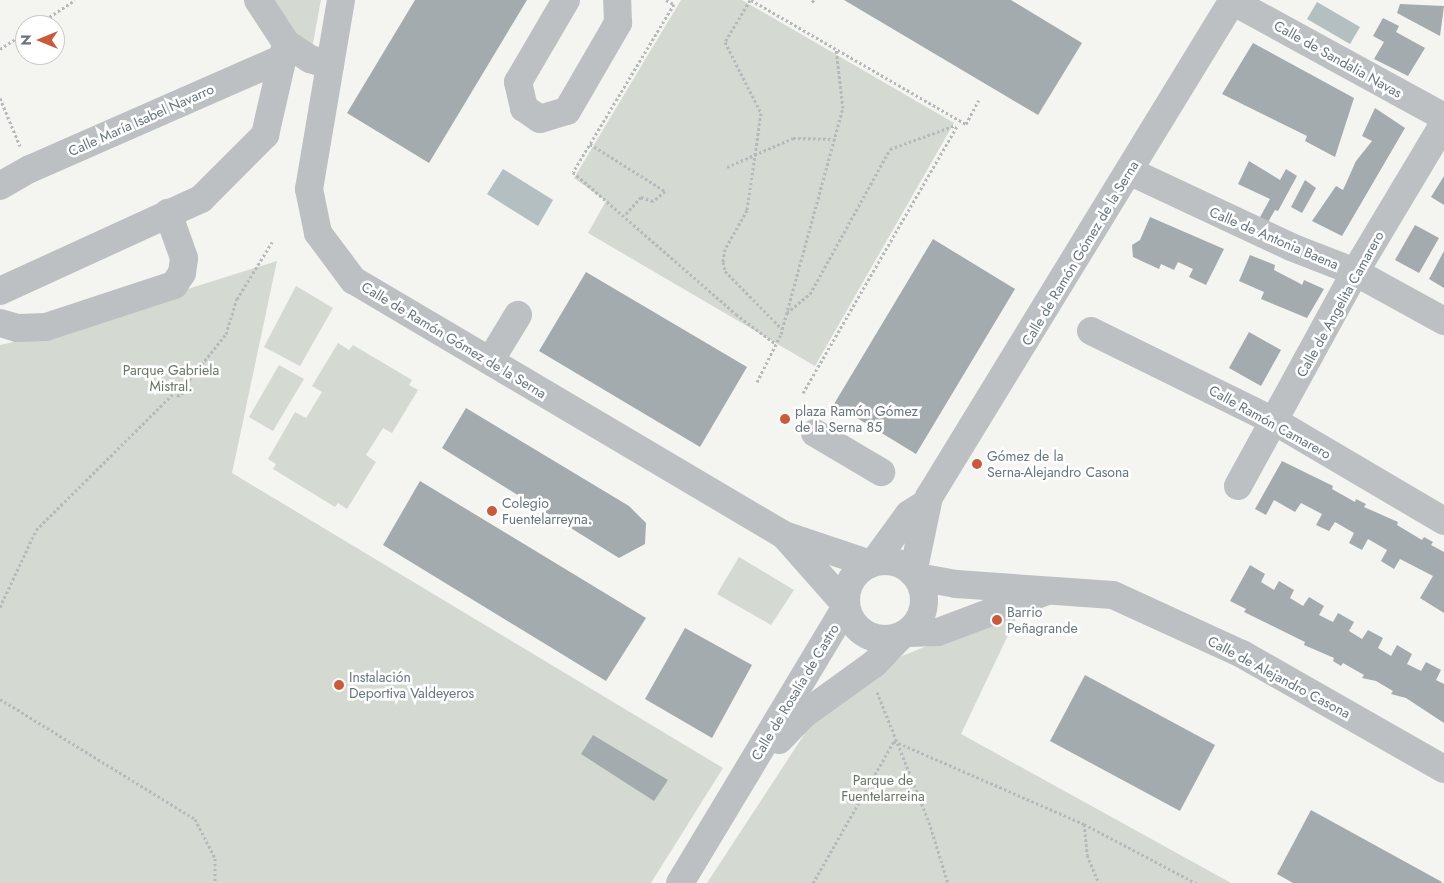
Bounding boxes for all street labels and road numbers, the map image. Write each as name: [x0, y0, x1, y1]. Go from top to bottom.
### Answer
street label: Calle de Sandalia Navas: [1271, 17, 1405, 101]
street label: Calle María Isabel Navarro: [66, 80, 216, 160]
street label: Calle de Ramón Gómez de la Serna: [1018, 158, 1142, 348]
street label: Calle de Antonia Baena: [1207, 203, 1341, 273]
street label: Calle de Angelita Camarero: [1293, 228, 1387, 380]
street label: Calle de Ramón Gómez de la Serna: [359, 278, 549, 402]
street label: Calle Ramón Camarero: [1206, 381, 1334, 463]
street label: Calle de Rosalía de Castro: [748, 621, 842, 763]
street label: Calle de Alejandro Casona: [1205, 632, 1353, 722]

